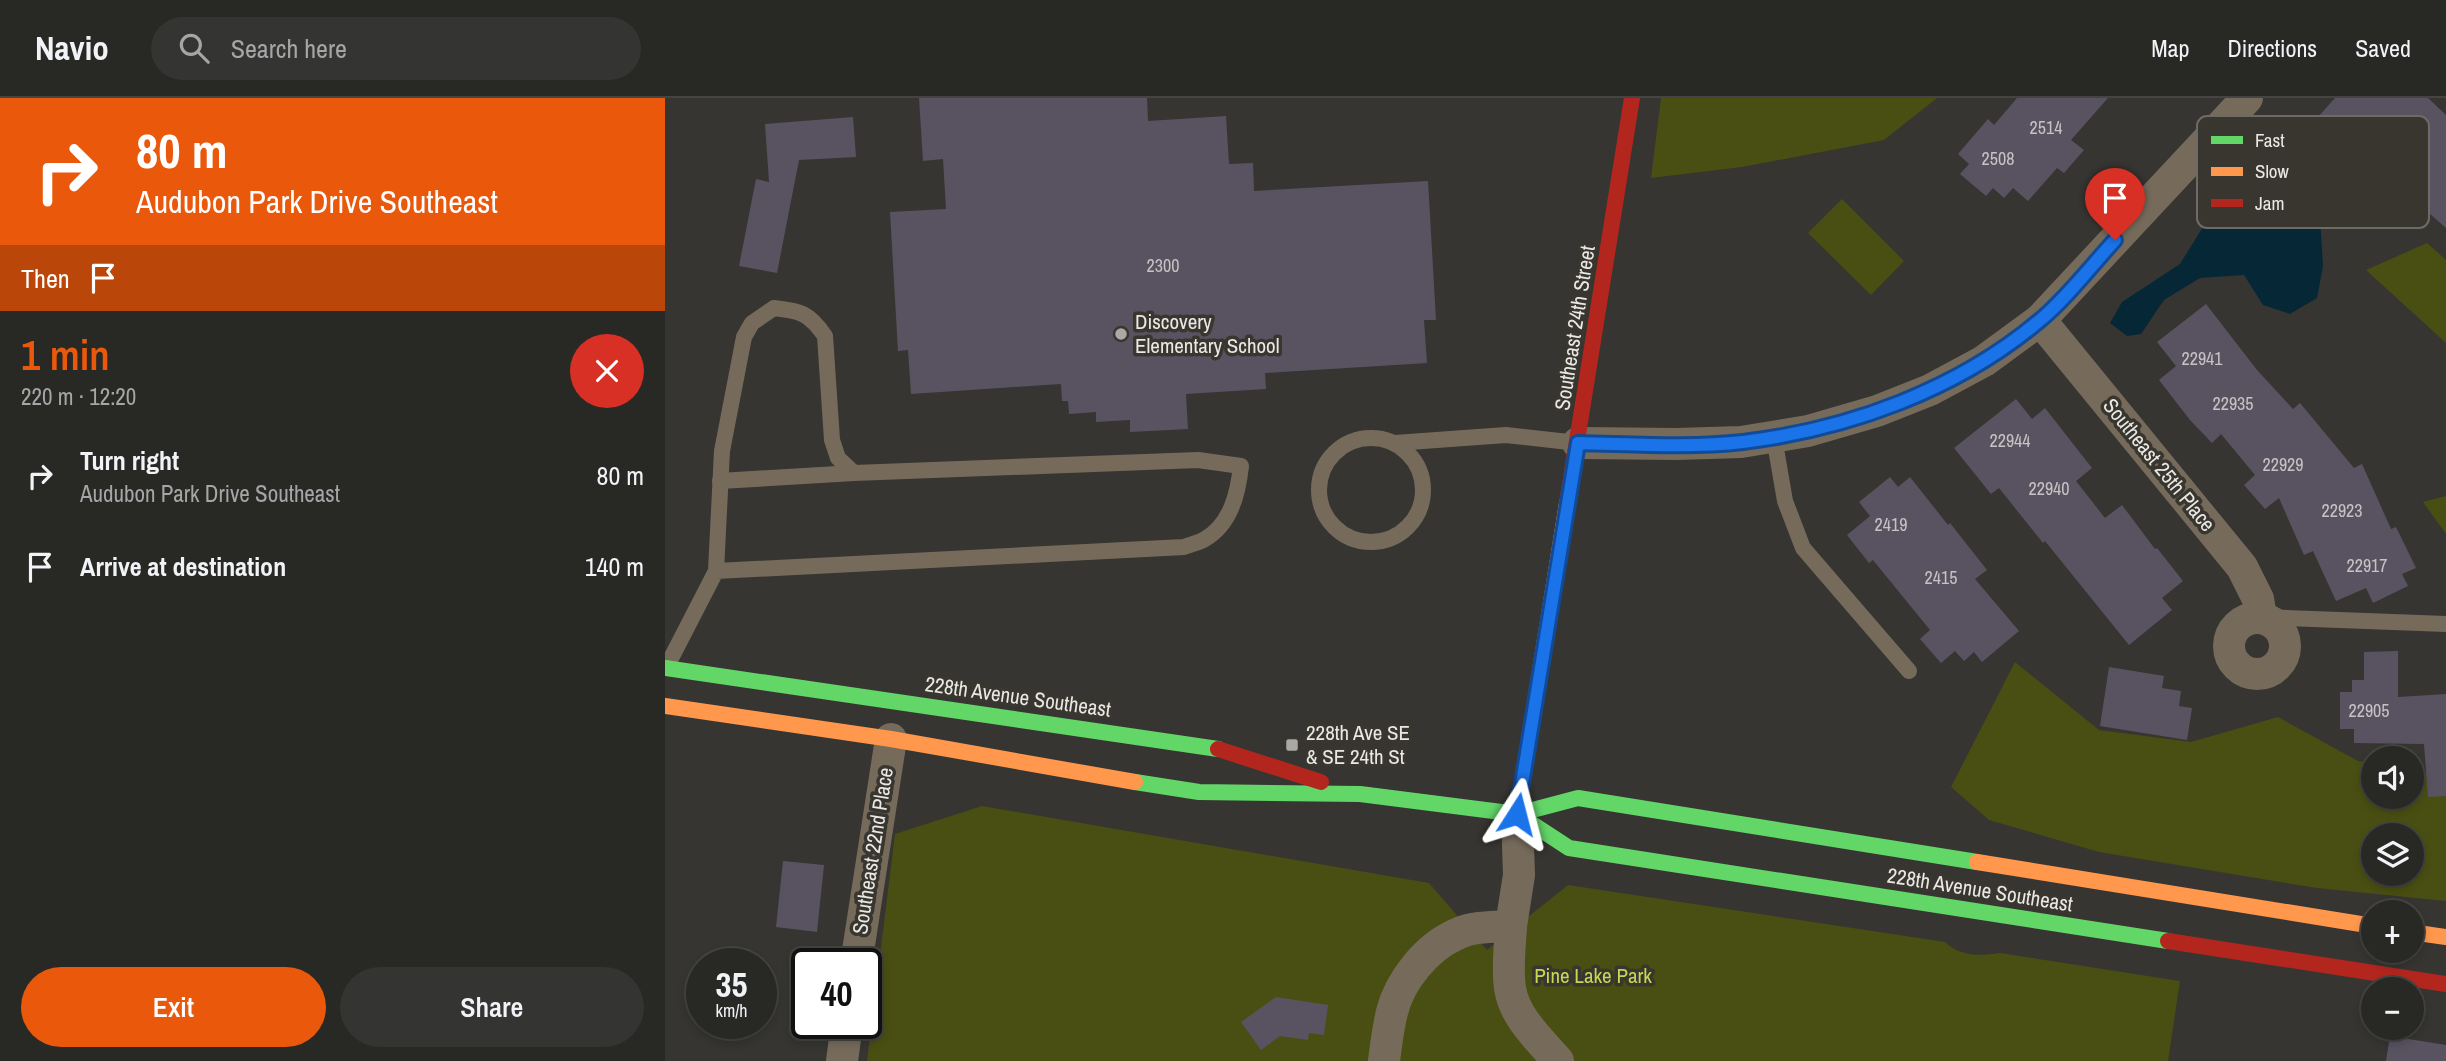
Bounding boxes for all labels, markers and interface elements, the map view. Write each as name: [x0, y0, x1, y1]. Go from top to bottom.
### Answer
search box: [151, 17, 641, 80]
text: Navio: [35, 26, 109, 70]
icon: search: [175, 29, 213, 67]
text: Search here: [231, 31, 347, 66]
text: Map: [2151, 32, 2189, 64]
text: Directions: [2227, 32, 2317, 64]
text: Saved: [2355, 32, 2411, 64]
house number: 2514: [2030, 115, 2062, 140]
legend: [2197, 116, 2429, 228]
text: 80 m: [136, 117, 228, 183]
icon: right: [21, 126, 112, 217]
text: Fast: [2255, 127, 2285, 153]
house number: 2508: [1982, 146, 2014, 171]
text: Slow: [2255, 158, 2290, 184]
pin: [2085, 168, 2145, 240]
icon: arrive: [2096, 179, 2134, 217]
text: Audubon Park Drive Southeast: [136, 180, 498, 223]
text: Jam: [2255, 190, 2284, 216]
street label: Southeast 24th Street: [1547, 243, 1602, 412]
house number: 2300: [1147, 253, 1179, 278]
icon: arrive: [84, 259, 122, 297]
text: Then: [21, 261, 70, 296]
place label: Discovery Elementary School: [1135, 307, 1280, 360]
marker: Discovery Elementary School: [1113, 326, 1129, 342]
text: 1 min: [21, 327, 110, 383]
button: close: [570, 334, 644, 408]
house number: 22941: [2181, 346, 2223, 371]
text: 220 m · 12:20: [21, 381, 136, 412]
house number: 22935: [2212, 391, 2254, 416]
street label: Southeast 25th Place: [2097, 392, 2222, 537]
house number: 22944: [1989, 428, 2031, 453]
text: Turn right: [80, 443, 179, 478]
house number: 22929: [2262, 452, 2304, 477]
icon: right: [21, 457, 59, 495]
text: 80 m: [597, 458, 644, 493]
house number: 22940: [2028, 476, 2070, 501]
text: Audubon Park Drive Southeast: [80, 478, 340, 509]
house number: 22923: [2321, 498, 2363, 523]
house number: 2419: [1875, 512, 1907, 537]
icon: arrive: [21, 548, 59, 586]
text: Arrive at destination: [80, 549, 286, 584]
text: 140 m: [585, 549, 644, 584]
house number: 22917: [2346, 553, 2388, 578]
house number: 2415: [1925, 565, 1957, 590]
street label: 228th Avenue Southeast: [923, 669, 1113, 724]
house number: 22905: [2348, 698, 2390, 723]
place label: 228th Ave SE & SE 24th St: [1306, 718, 1410, 771]
marker: 228th Ave SE & SE 24th St: [1284, 737, 1300, 753]
map controls: [2361, 746, 2424, 1040]
button: sound: [2361, 746, 2424, 809]
street label: Southeast 22nd Place: [845, 765, 900, 936]
position arrow: [1480, 777, 1554, 851]
button: layers: [2361, 823, 2424, 886]
street label: 228th Avenue Southeast: [1885, 861, 2075, 919]
button: +: [2361, 900, 2424, 963]
speed limit sign: 40: [791, 948, 882, 1039]
text: 35: [716, 961, 747, 1008]
park label: Pine Lake Park: [1534, 961, 1652, 990]
button: Exit: [21, 967, 326, 1047]
button: Share: [340, 967, 644, 1047]
button: −: [2361, 977, 2424, 1040]
text: km/h: [716, 998, 748, 1023]

